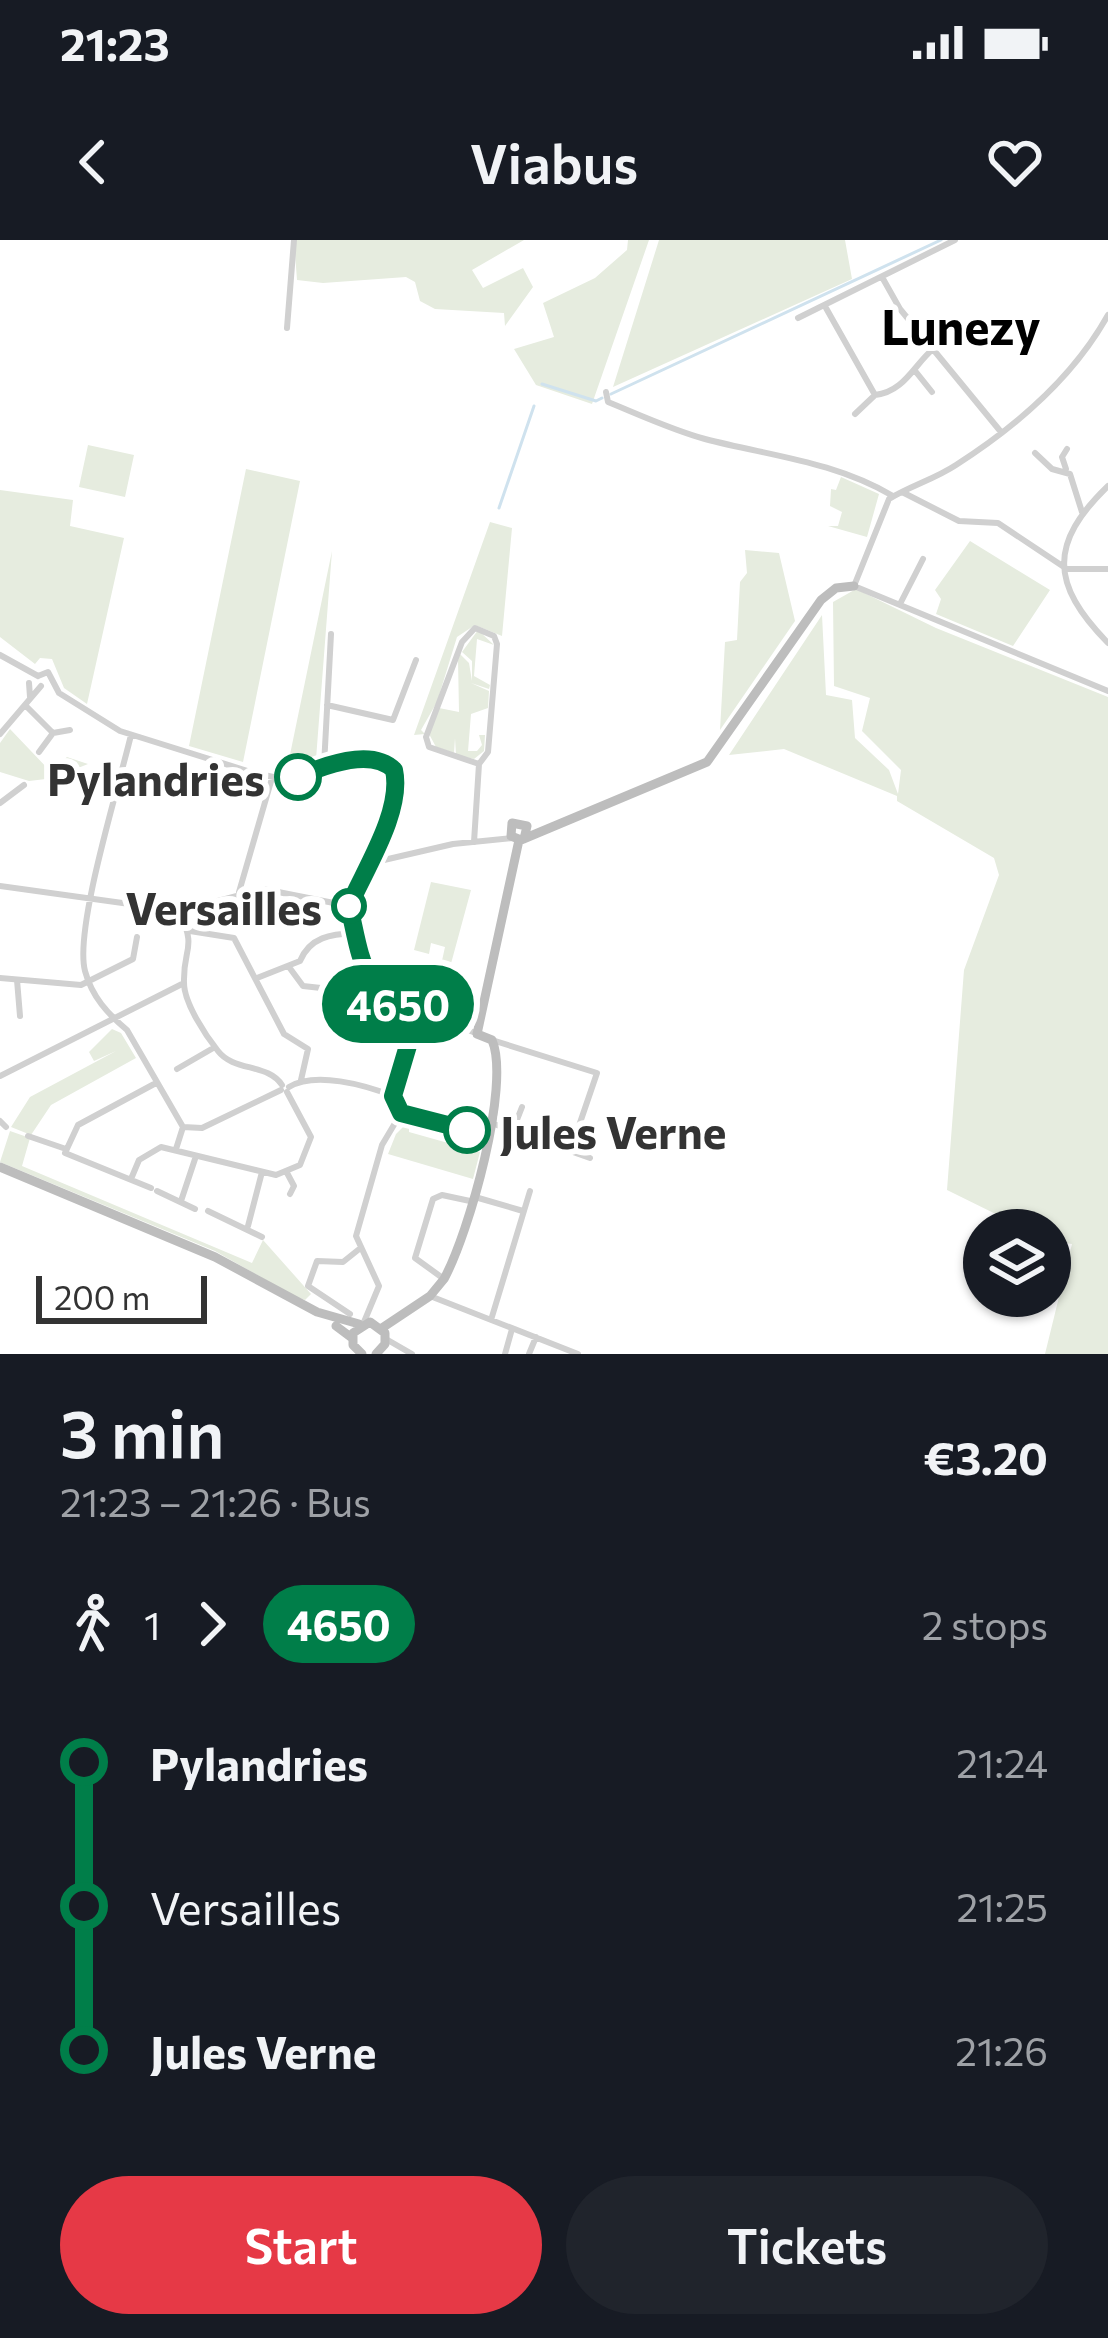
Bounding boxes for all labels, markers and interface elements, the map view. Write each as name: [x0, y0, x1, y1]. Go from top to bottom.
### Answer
text: 21:23: [60, 15, 170, 70]
icon: back: [60, 129, 126, 195]
text: Viabus: [470, 129, 638, 195]
icon: heart: [982, 129, 1048, 195]
district label: Lunezy: [881, 296, 1041, 355]
place label: Pylandries: [47, 750, 265, 805]
marker: Pylandries: [276, 755, 320, 799]
place label: Versailles: [125, 879, 322, 934]
marker: Versailles: [333, 890, 365, 922]
line badge: 4650: [314, 965, 482, 1043]
text: 4650: [346, 978, 450, 1030]
place label: Jules Verne: [500, 1103, 726, 1158]
marker: Jules Verne: [445, 1108, 489, 1152]
map controls: [963, 1209, 1071, 1317]
button: layers: [963, 1209, 1071, 1317]
scale bar: [36, 1270, 207, 1323]
text: 200 m: [54, 1276, 150, 1317]
text: 3 min: [60, 1391, 224, 1472]
text: €3.20: [924, 1429, 1048, 1484]
text: 21:23 – 21:26 · Bus: [60, 1477, 371, 1525]
icon: walk: [60, 1591, 126, 1657]
icon: forward: [179, 1591, 245, 1657]
text: 4650: [287, 1598, 391, 1650]
text: 1: [144, 1600, 161, 1648]
text: 2 stops: [922, 1600, 1048, 1648]
text: Pylandries: [150, 1735, 368, 1790]
text: 21:24: [956, 1738, 1048, 1786]
text: Versailles: [150, 1879, 341, 1934]
text: 21:25: [956, 1882, 1048, 1930]
text: Jules Verne: [150, 2023, 376, 2078]
text: 21:26: [955, 2026, 1048, 2074]
button: Start: [60, 2176, 542, 2314]
button: Tickets: [566, 2176, 1048, 2314]

